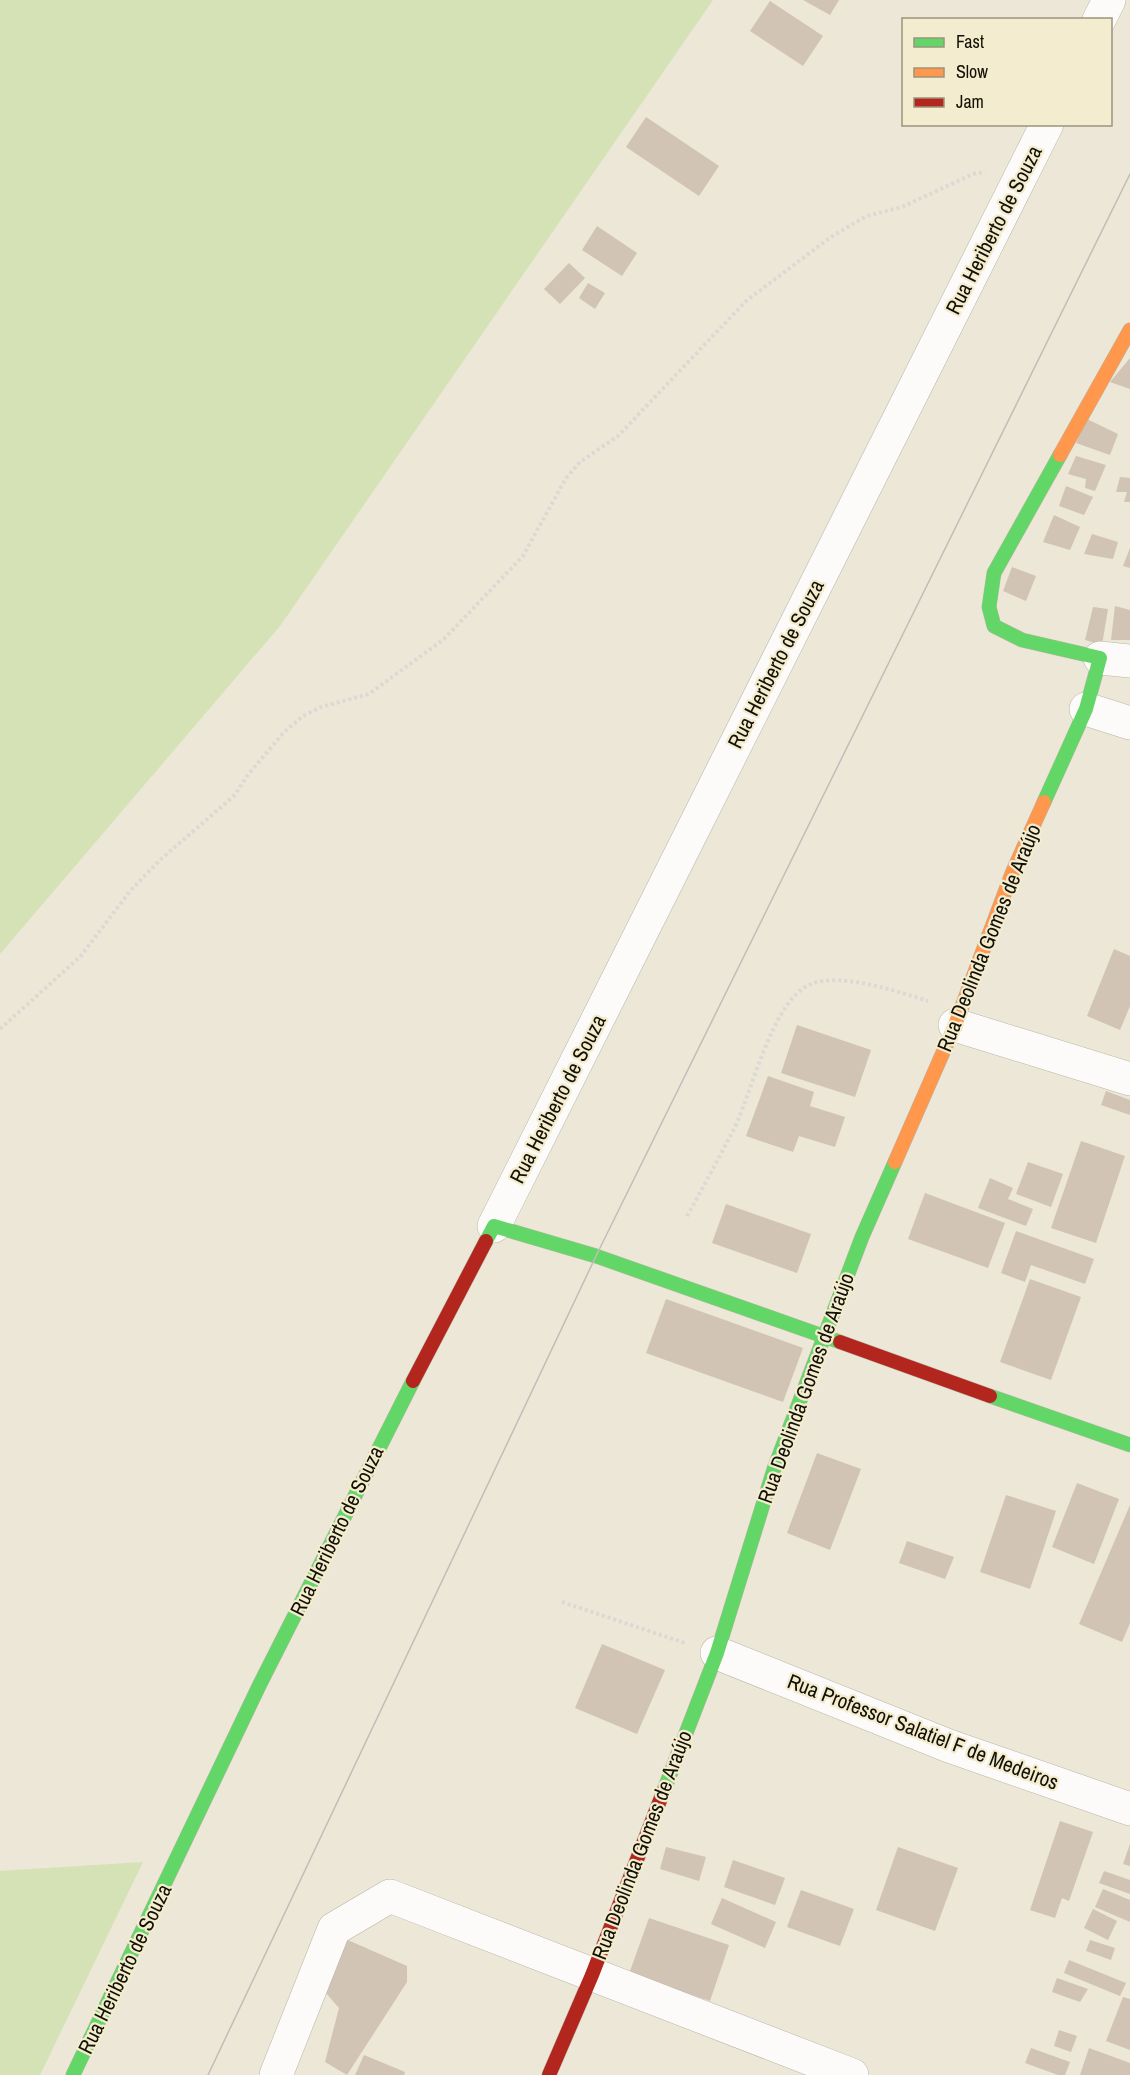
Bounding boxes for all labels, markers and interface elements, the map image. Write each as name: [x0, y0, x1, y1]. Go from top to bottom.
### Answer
legend: [902, 18, 1112, 126]
text: Fast: [956, 29, 984, 54]
text: Slow: [956, 59, 988, 84]
text: Jam: [956, 89, 984, 114]
street label: Rua Heriberto de Souza: [938, 140, 1049, 319]
street label: Rua Heriberto de Souza: [720, 574, 831, 753]
street label: Rua Deolinda Gomes de Araújo: [930, 820, 1048, 1056]
street label: Rua Heriberto de Souza: [502, 1009, 613, 1188]
street label: Rua Deolinda Gomes de Araújo: [750, 1269, 861, 1507]
street label: Rua Heriberto de Souza: [283, 1441, 390, 1621]
street label: Rua Professor Salatiel F de Medeiros: [783, 1666, 1063, 1797]
street label: Rua Deolinda Gomes de Araújo: [584, 1726, 699, 1964]
street label: Rua Heriberto de Souza: [71, 1879, 178, 2059]

